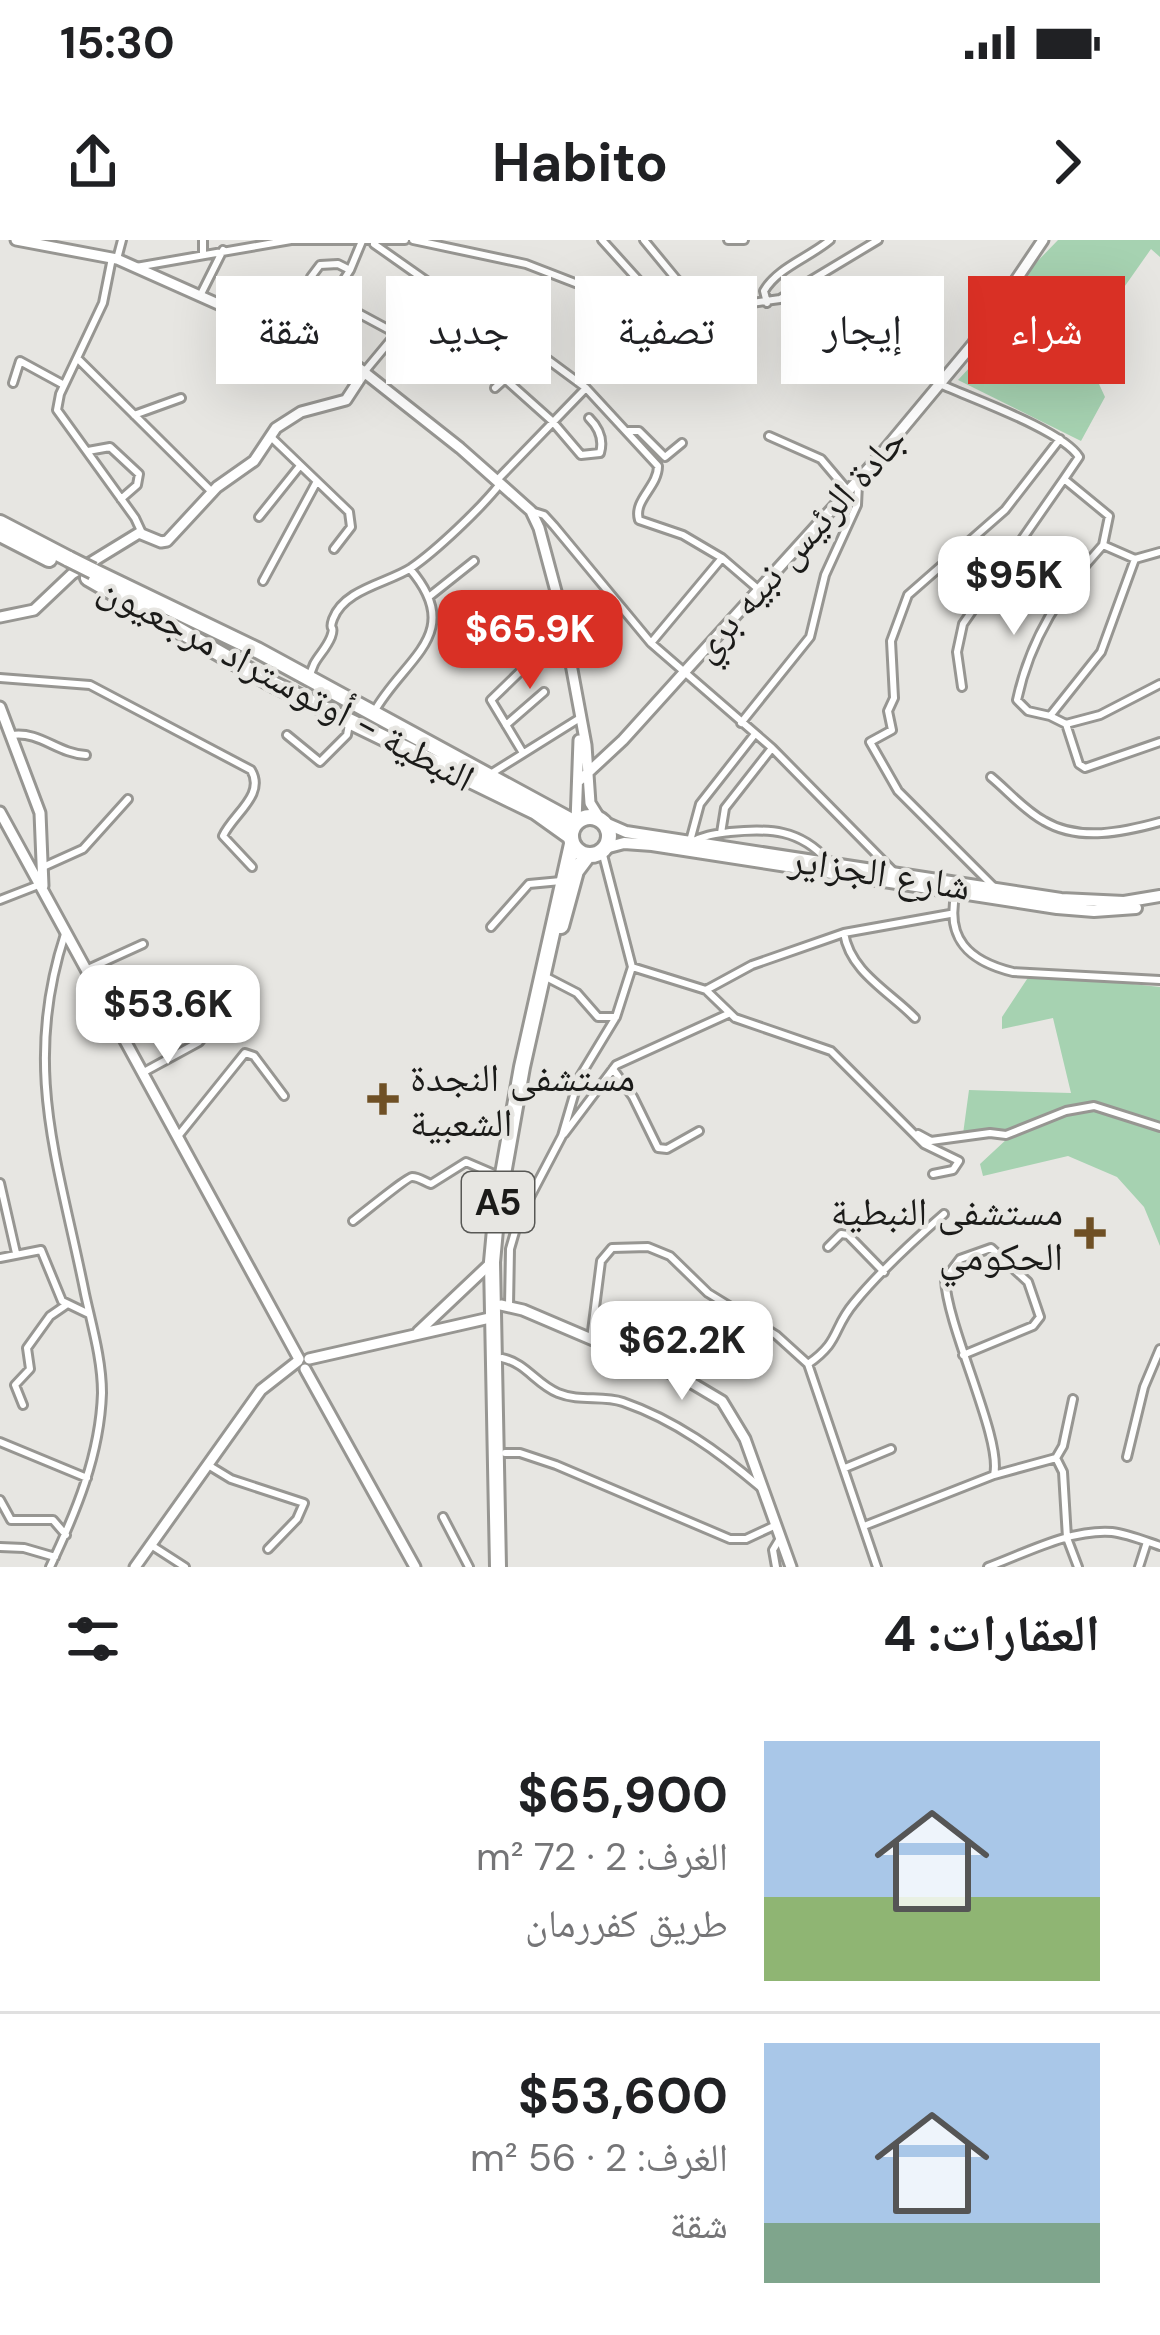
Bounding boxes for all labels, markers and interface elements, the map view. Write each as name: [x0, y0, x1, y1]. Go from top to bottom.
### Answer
text: 15:30: [60, 13, 175, 72]
text: Habito: [492, 127, 668, 198]
icon: share: [60, 129, 126, 195]
icon: forward: [1034, 129, 1100, 195]
chip: شقة: [216, 276, 362, 384]
chip: جديد: [386, 276, 551, 384]
chip: تصفية: [575, 276, 757, 384]
chip: إيجار: [781, 276, 944, 384]
chip: شراء: [968, 276, 1125, 384]
street label: جادة الرئيس نبيه بري: [679, 415, 922, 676]
pin: $95K: [943, 536, 1085, 638]
text: $95K: [965, 549, 1063, 600]
street label: النبطية - أوتوستراد مرجعيون: [90, 562, 483, 803]
pin: $65.9K: [432, 590, 628, 692]
text: $65.9K: [465, 603, 595, 654]
street label: شارع الجزاير: [785, 833, 974, 912]
pin: $53.6K: [70, 965, 266, 1067]
text: $53.6K: [103, 978, 233, 1029]
place label: مستشفى النجدة الشعبية: [410, 1052, 635, 1148]
marker: مستشفى النجدة الشعبية: [367, 1083, 399, 1115]
road number: A5: [462, 1172, 534, 1232]
place label: مستشفى النبطية الحكومي: [831, 1186, 1063, 1288]
marker: مستشفى النبطية الحكومي: [1074, 1217, 1106, 1249]
pin: $62.2K: [584, 1301, 780, 1403]
text: $62.2K: [618, 1314, 746, 1365]
text: العقارات: 4: [883, 1600, 1100, 1667]
icon: filters: [60, 1606, 126, 1672]
text: $65,900: [517, 1761, 728, 1828]
icon: home: [860, 1789, 1004, 1933]
text: الغرف: 2 · 72 m²: [476, 1831, 728, 1882]
text: طريق كفررمان: [525, 1898, 728, 1949]
text: $53,600: [518, 2062, 728, 2129]
icon: home: [860, 2091, 1004, 2235]
text: الغرف: 2 · 56 m²: [470, 2132, 728, 2183]
text: شقة: [670, 2199, 728, 2250]

